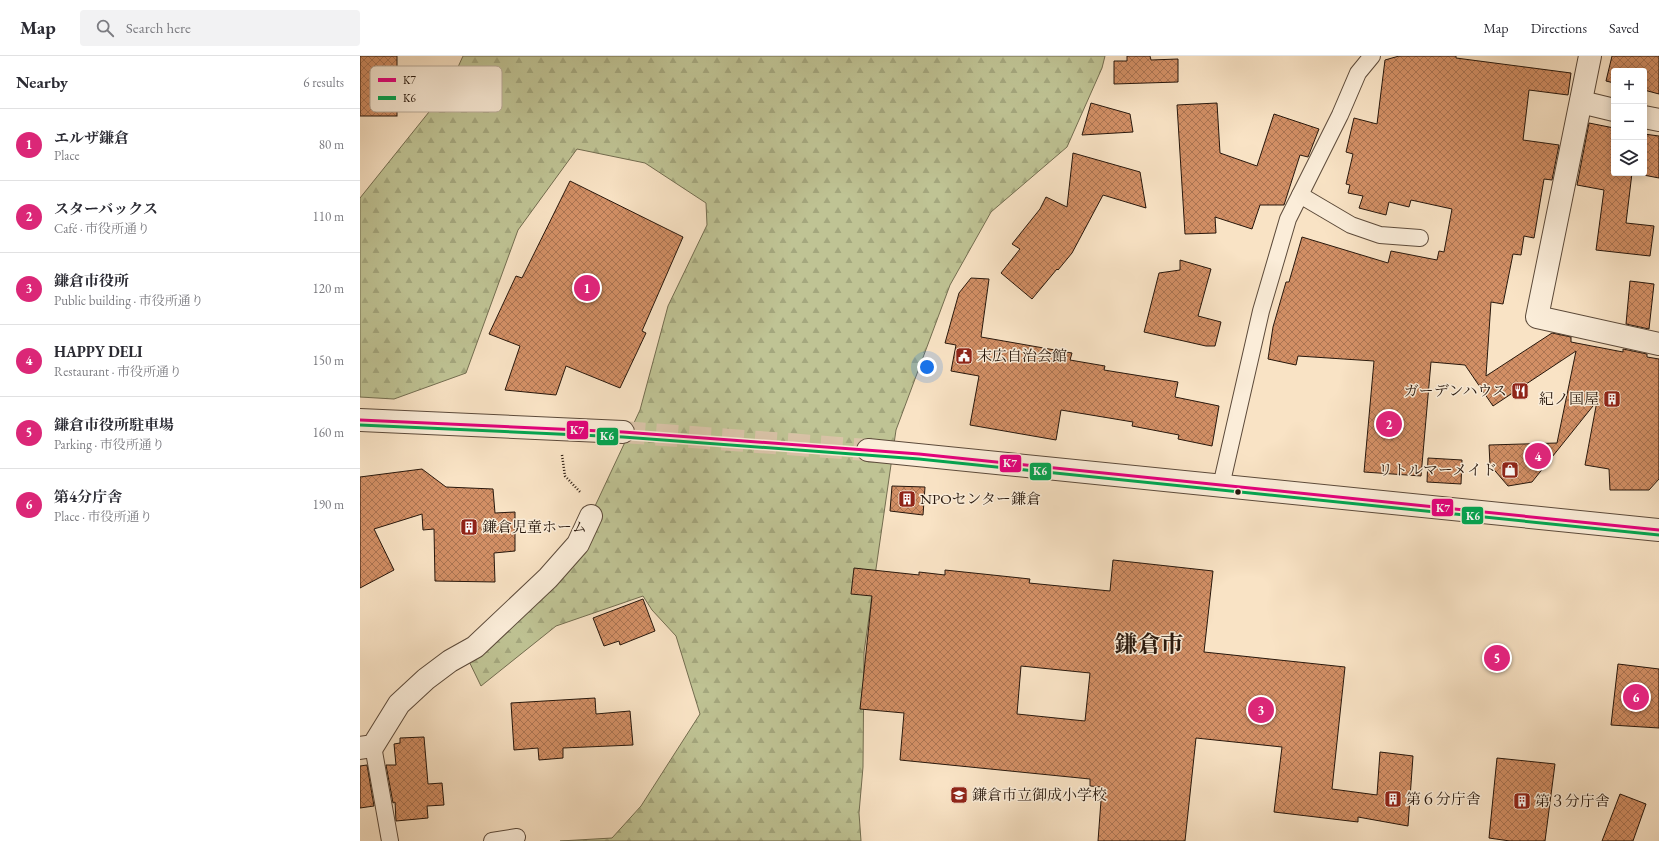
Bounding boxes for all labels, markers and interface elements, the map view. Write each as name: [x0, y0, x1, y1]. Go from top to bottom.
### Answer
search box: [80, 10, 360, 46]
text: Map: [20, 15, 56, 40]
icon: search: [94, 17, 116, 39]
text: Search here: [126, 18, 191, 37]
text: Map: [1483, 19, 1509, 37]
text: Directions: [1531, 19, 1587, 37]
text: Saved: [1609, 19, 1639, 37]
legend: [370, 66, 502, 112]
map controls: [1611, 68, 1647, 176]
button: +: [1611, 68, 1647, 104]
text: Nearby: [16, 71, 68, 93]
text: K7: [403, 73, 416, 87]
text: 6 results: [303, 74, 344, 91]
text: K6: [403, 91, 416, 105]
button: −: [1611, 104, 1647, 140]
text: エルザ鎌倉: [54, 128, 129, 147]
text: 1: [26, 136, 32, 153]
text: 80 m: [319, 136, 344, 153]
button: layers: [1611, 140, 1647, 176]
text: Place: [54, 147, 80, 164]
text: スターバックス: [54, 199, 158, 218]
text: 2: [26, 208, 32, 225]
text: 110 m: [313, 208, 344, 225]
text: Café · 市役所通り: [54, 220, 150, 237]
text: 鎌倉市役所: [54, 271, 129, 290]
pin: 1: [574, 273, 600, 303]
text: 3: [26, 280, 32, 297]
text: 120 m: [313, 280, 344, 297]
text: Public building · 市役所通り: [54, 292, 204, 309]
text: HAPPY DELI: [54, 342, 143, 361]
public building icon: 末広自治会館: [954, 346, 974, 366]
place label: 末広自治会館: [977, 346, 1067, 365]
text: 4: [26, 352, 32, 369]
text: 150 m: [313, 352, 344, 369]
your location: [917, 357, 937, 377]
text: Restaurant · 市役所通り: [54, 363, 182, 380]
place label: ガーデンハウス: [1404, 381, 1507, 400]
restaurant icon: ガーデンハウス: [1510, 381, 1530, 401]
place label: 紀ノ国屋: [1539, 389, 1599, 408]
building icon: 紀ノ国屋: [1602, 389, 1622, 409]
pin: 2: [1376, 409, 1402, 439]
text: 鎌倉市役所駐車場: [54, 415, 174, 434]
line badge: K7: [566, 420, 589, 440]
text: K7: [570, 423, 584, 437]
text: 5: [26, 424, 32, 441]
text: 160 m: [313, 424, 344, 441]
line badge: K6: [596, 427, 619, 446]
text: K6: [600, 429, 614, 443]
text: Parking · 市役所通り: [54, 436, 165, 453]
pin: 4: [1525, 441, 1551, 471]
line badge: K7: [999, 454, 1022, 473]
text: K7: [1003, 456, 1017, 470]
place label: リトルマーメイド: [1378, 460, 1497, 479]
shop icon: リトルマーメイド: [1500, 460, 1520, 480]
line badge: K6: [1029, 462, 1052, 481]
text: K6: [1033, 464, 1047, 478]
text: 第4分庁舎: [54, 487, 122, 506]
unlabelled marker: [1233, 487, 1243, 497]
building icon: NPOセンター鎌倉: [897, 489, 917, 509]
place label: NPOセンター鎌倉: [920, 489, 1041, 508]
text: 6: [26, 496, 32, 513]
text: 190 m: [313, 496, 344, 513]
line badge: K7: [1431, 498, 1454, 517]
text: K7: [1436, 501, 1450, 515]
line badge: K6: [1461, 506, 1484, 525]
text: Place · 市役所通り: [54, 508, 152, 525]
text: K6: [1466, 509, 1480, 523]
building icon: 鎌倉児童ホーム: [459, 517, 479, 537]
place label: 鎌倉児童ホーム: [482, 517, 587, 536]
district label: 鎌倉市: [1115, 629, 1184, 659]
pin: 5: [1484, 643, 1510, 673]
pin: 6: [1623, 682, 1649, 712]
pin: 3: [1248, 695, 1274, 725]
school or university icon: 鎌倉市立御成小学校: [949, 785, 969, 805]
place label: 鎌倉市立御成小学校: [972, 785, 1107, 804]
building icon: 第６分庁舎: [1383, 789, 1403, 809]
place label: 第６分庁舎: [1406, 789, 1481, 808]
building icon: 第３分庁舎: [1512, 791, 1532, 811]
place label: 第３分庁舎: [1535, 791, 1610, 810]

